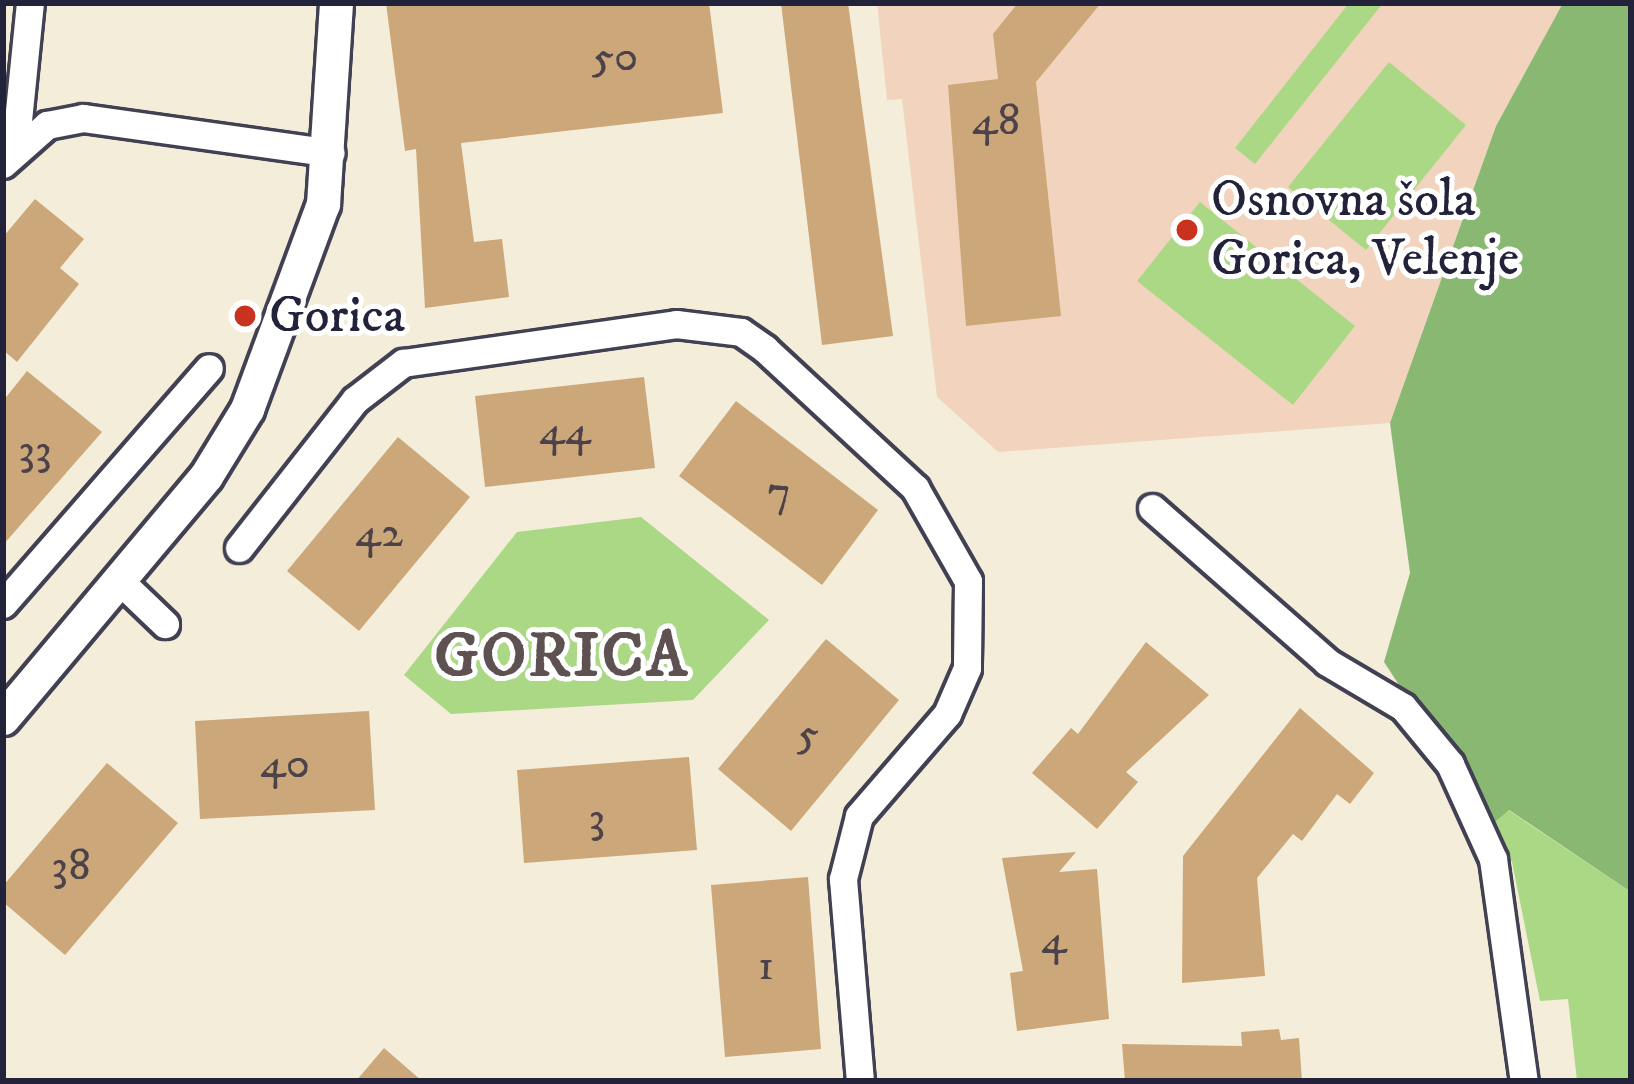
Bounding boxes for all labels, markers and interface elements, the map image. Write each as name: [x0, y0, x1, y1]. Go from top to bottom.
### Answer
house number: 50: [592, 31, 638, 85]
house number: 48: [972, 95, 1020, 149]
place label: Osnovna šola Gorica, Velenje: [1211, 170, 1519, 290]
marker: Osnovna šola Gorica, Velenje: [1174, 217, 1200, 243]
place label: Gorica: [269, 285, 405, 347]
marker: Gorica: [232, 303, 258, 329]
house number: 44: [539, 405, 591, 459]
house number: 33: [18, 424, 52, 478]
house number: 7: [767, 466, 791, 520]
house number: 42: [355, 507, 403, 561]
district label: GORICA: [434, 619, 690, 695]
house number: 5: [797, 708, 819, 762]
house number: 40: [260, 738, 310, 792]
house number: 3: [589, 792, 605, 846]
house number: 38: [51, 840, 91, 894]
house number: 4: [1041, 914, 1067, 968]
house number: 1: [758, 940, 774, 994]

